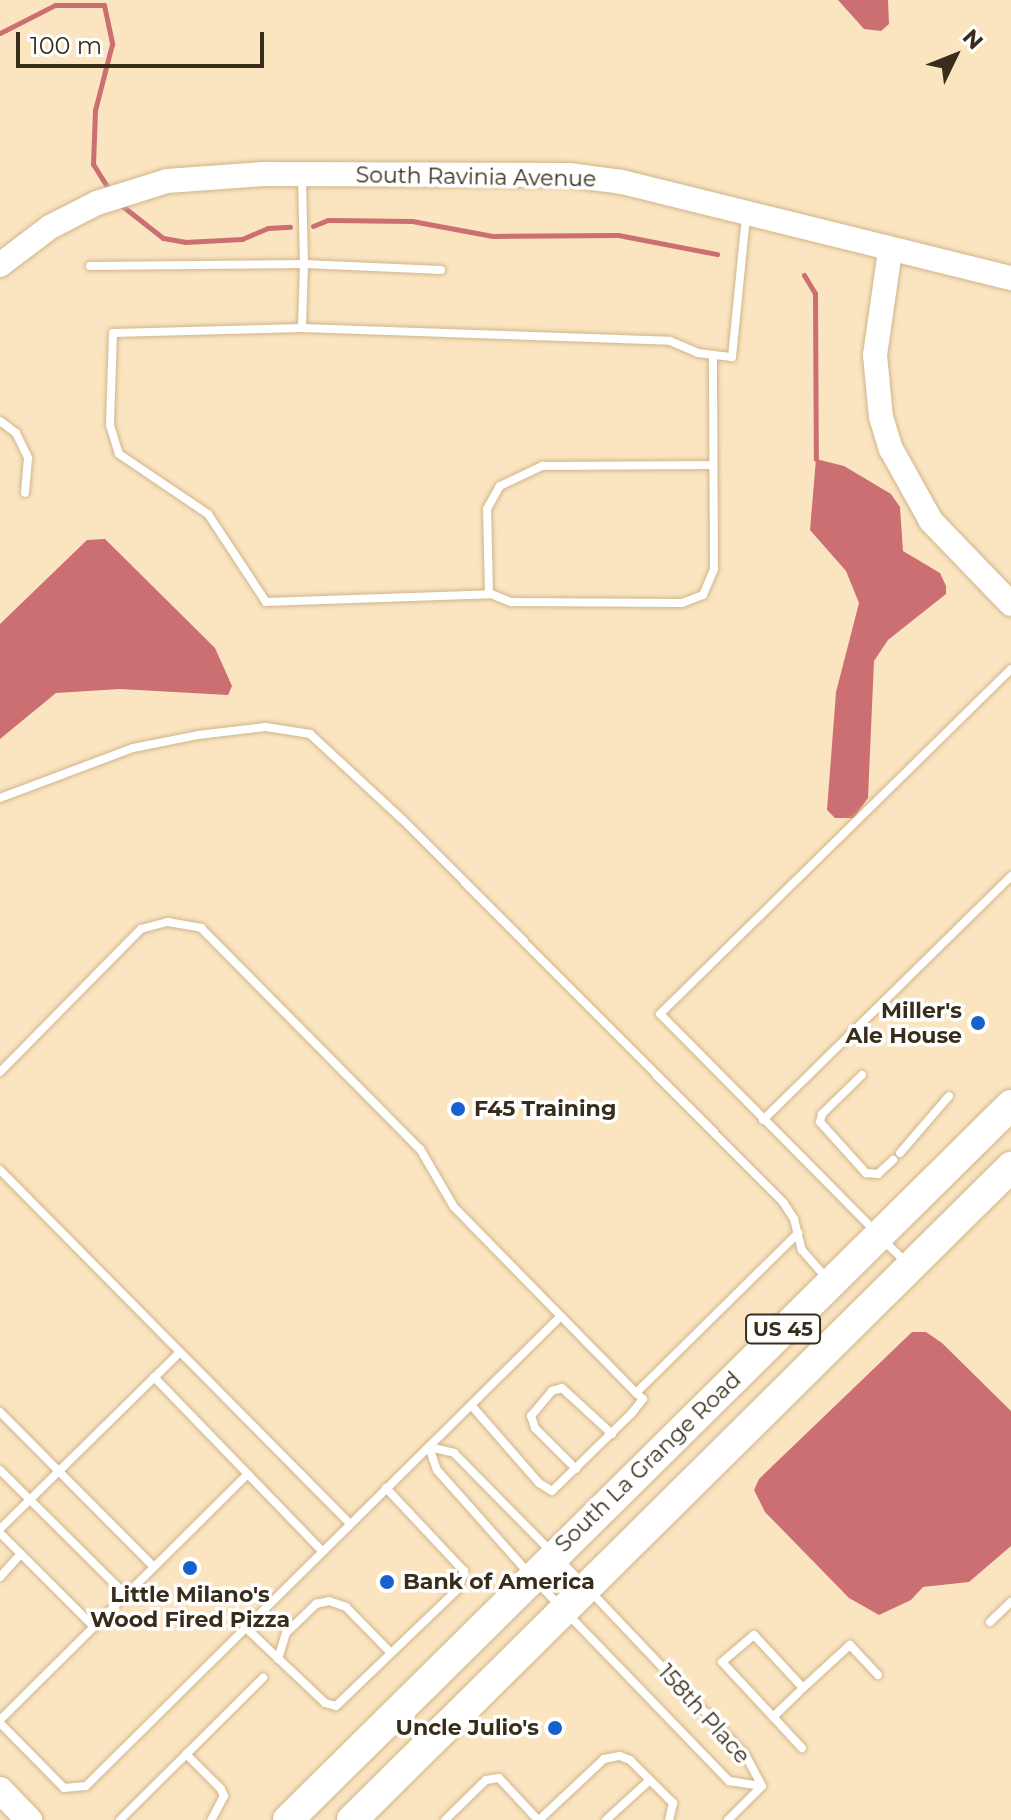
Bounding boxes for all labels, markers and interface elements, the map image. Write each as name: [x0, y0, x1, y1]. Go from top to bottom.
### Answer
scale bar: [20, 16, 268, 66]
north arrow: [915, 16, 995, 96]
text: N: [957, 24, 989, 55]
text: 100 m: [30, 31, 102, 60]
street label: South Ravinia Avenue: [355, 162, 597, 192]
place label: Miller's Ale House: [846, 997, 962, 1048]
marker: Miller's Ale House: [969, 1014, 987, 1032]
place label: F45 Training: [474, 1096, 616, 1122]
marker: F45 Training: [449, 1100, 467, 1118]
road number: US 45: [745, 1313, 821, 1345]
street label: South La Grange Road: [550, 1366, 746, 1558]
marker: Little Milano's Wood Fired Pizza: [181, 1559, 199, 1577]
place label: Bank of America: [403, 1569, 595, 1595]
marker: Bank of America: [378, 1573, 396, 1591]
place label: Little Milano's Wood Fired Pizza: [90, 1581, 290, 1632]
street label: 158th Place: [653, 1659, 755, 1769]
place label: Uncle Julio's: [396, 1715, 539, 1741]
marker: Uncle Julio's: [546, 1719, 564, 1737]

